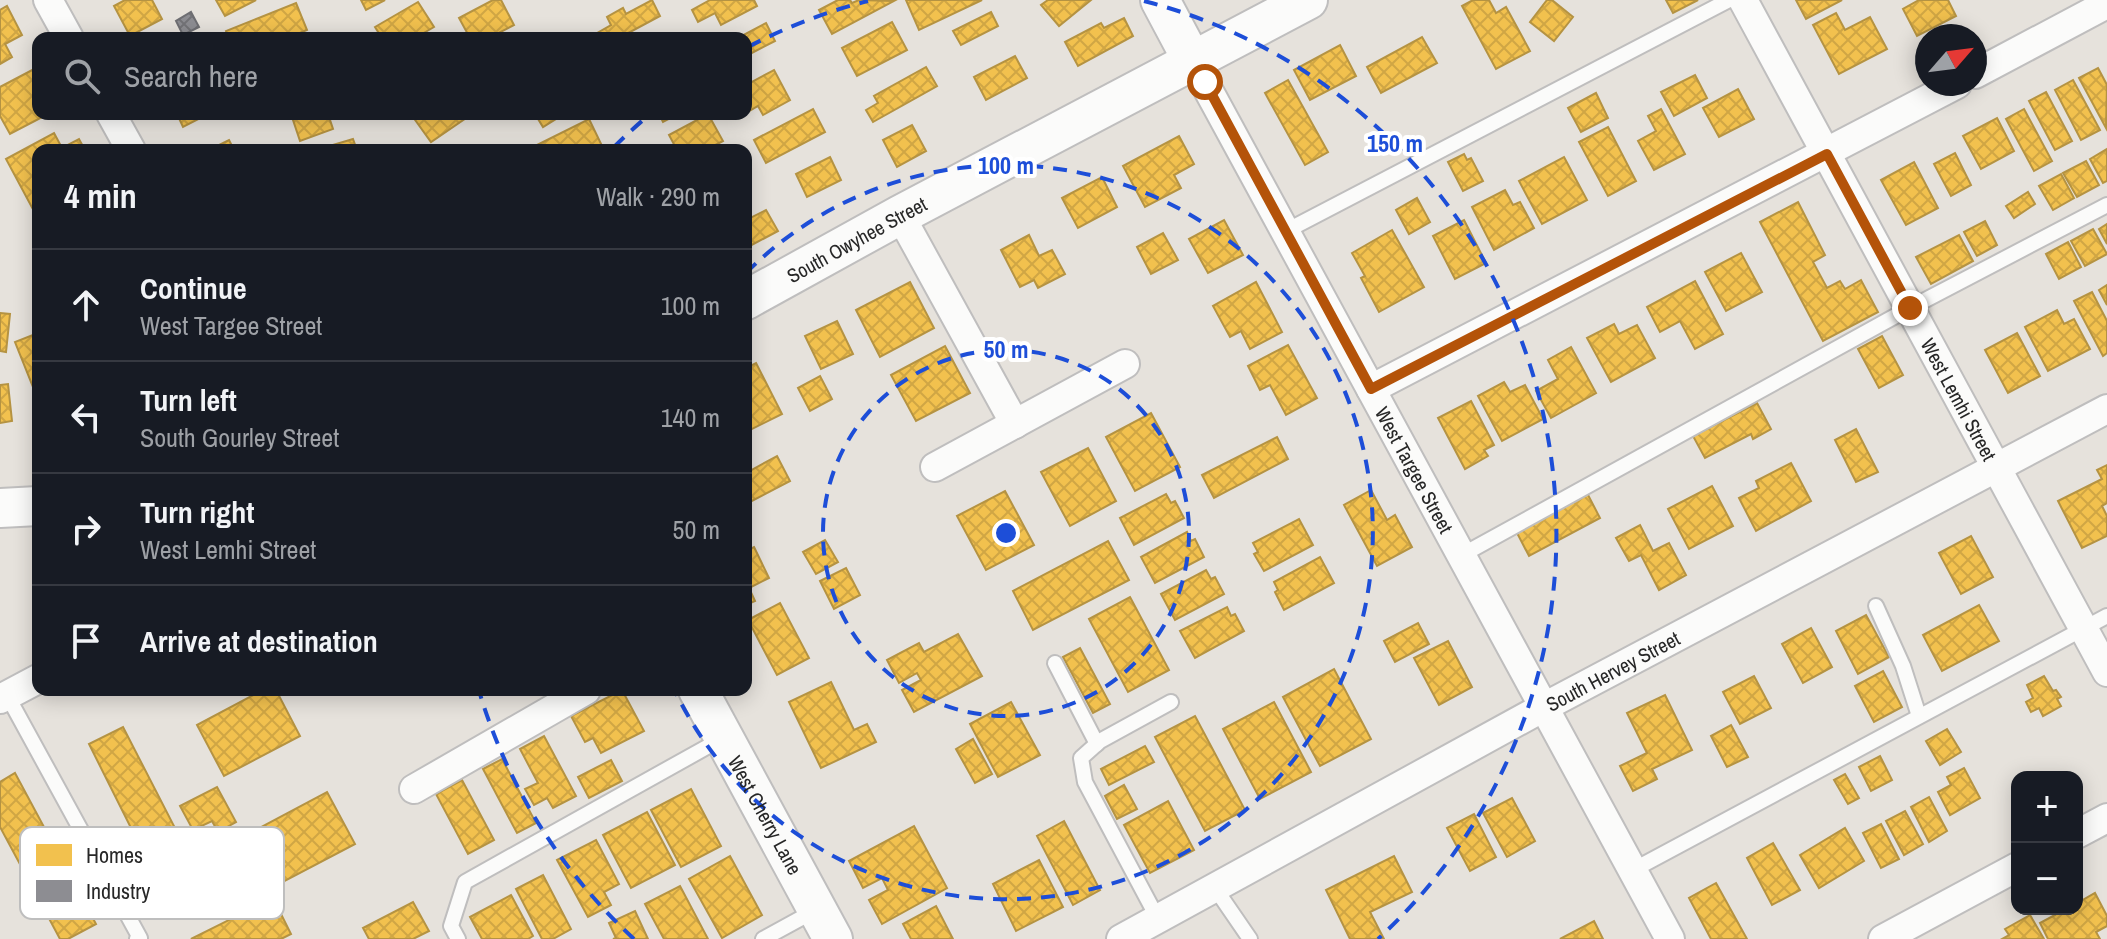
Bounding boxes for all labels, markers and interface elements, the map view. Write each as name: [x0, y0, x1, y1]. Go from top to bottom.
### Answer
north arrow: [1915, 24, 1987, 96]
search box: [32, 32, 752, 120]
icon: search: [60, 54, 104, 98]
text: Search here: [124, 56, 258, 96]
route start: [1187, 64, 1223, 100]
text: 150 m: [1367, 127, 1423, 159]
text: 100 m: [978, 149, 1034, 181]
text: 4 min: [64, 173, 137, 219]
text: Walk · 290 m: [596, 179, 720, 214]
street label: South Owyhee Street: [782, 190, 932, 289]
text: Continue: [140, 268, 247, 308]
icon: ahead: [64, 283, 108, 327]
text: 100 m: [661, 288, 720, 323]
route end: [1892, 290, 1928, 326]
text: West Targee Street: [140, 308, 322, 343]
text: 50 m: [984, 333, 1028, 365]
street label: West Lemhi Street: [1915, 333, 2004, 466]
text: Turn left: [140, 380, 237, 420]
icon: left: [64, 395, 108, 439]
text: 140 m: [661, 400, 720, 435]
street label: West Targee Street: [1369, 402, 1460, 538]
text: South Gourley Street: [140, 420, 339, 455]
text: Turn right: [140, 492, 254, 532]
icon: right: [64, 507, 108, 551]
text: 50 m: [673, 512, 720, 547]
centre of rings: [992, 519, 1020, 547]
text: West Lemhi Street: [140, 532, 316, 567]
icon: arrive: [64, 619, 108, 663]
text: Arrive at destination: [140, 621, 378, 661]
street label: South Hervey Street: [1541, 624, 1685, 717]
street label: West Cherry Lane: [722, 750, 809, 879]
map controls: [2011, 771, 2083, 915]
button: +: [2011, 771, 2083, 843]
legend: [20, 827, 284, 919]
text: Homes: [86, 840, 143, 870]
button: −: [2011, 843, 2083, 915]
text: Industry: [86, 876, 150, 906]

